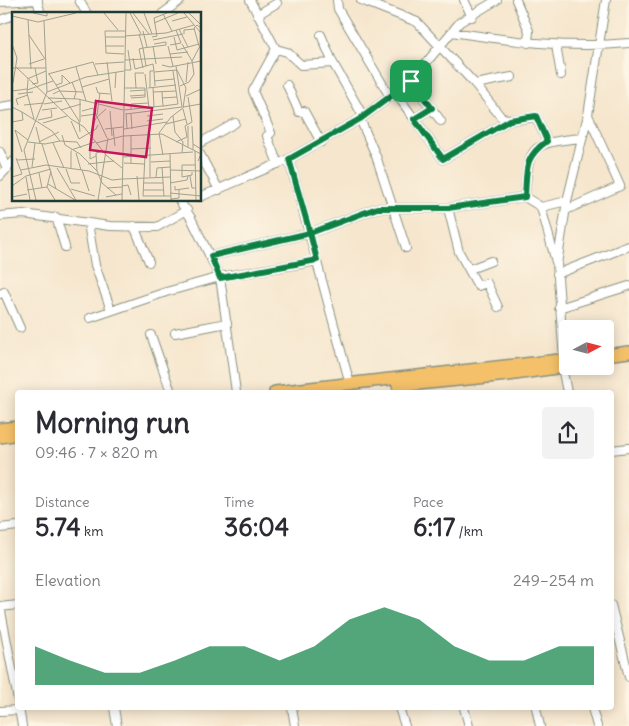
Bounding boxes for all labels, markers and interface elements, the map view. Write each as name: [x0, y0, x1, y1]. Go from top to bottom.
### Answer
inset map: [12, 12, 201, 201]
pin: [390, 60, 432, 102]
icon: arrive: [397, 67, 425, 95]
north arrow: [559, 320, 614, 375]
map controls: [559, 320, 614, 375]
text: Morning run: [35, 405, 190, 441]
button: share: [542, 407, 594, 459]
text: 09:46 · 7 × 820 m: [35, 442, 158, 462]
text: Distance: [35, 493, 90, 511]
text: Time: [224, 493, 254, 511]
text: Pace: [413, 493, 443, 511]
text: 5.74: [35, 511, 81, 543]
text: 36:04: [224, 511, 289, 543]
text: 6:17: [413, 511, 455, 543]
text: km: [81, 522, 103, 540]
text: /km: [455, 522, 483, 540]
text: Elevation: [35, 570, 101, 590]
text: 249–254 m: [513, 570, 594, 590]

